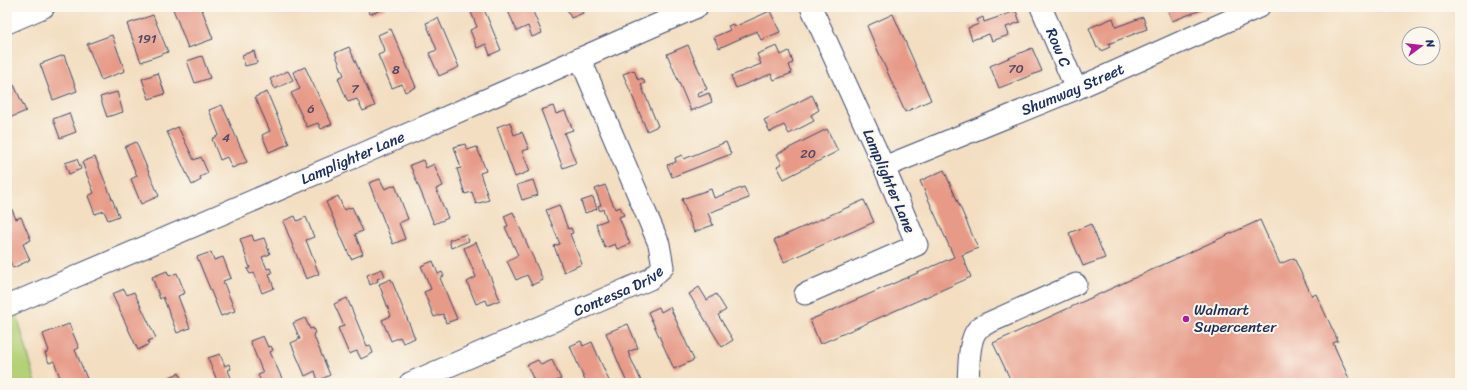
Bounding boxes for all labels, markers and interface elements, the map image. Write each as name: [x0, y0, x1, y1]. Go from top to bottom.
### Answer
street label: Row C: [1038, 24, 1078, 72]
north arrow: [1401, 26, 1441, 66]
house number: 191: [137, 27, 157, 50]
text: N: [1420, 36, 1440, 50]
street label: Shumway Street: [1017, 56, 1129, 123]
house number: 70: [1008, 57, 1024, 80]
house number: 8: [392, 58, 400, 81]
house number: 7: [351, 77, 360, 100]
house number: 6: [307, 97, 315, 120]
street label: Lamplighter Lane: [296, 124, 409, 192]
street label: Lamplighter Lane: [855, 125, 923, 238]
house number: 4: [222, 126, 230, 149]
house number: 20: [800, 142, 816, 165]
street label: Contessa Drive: [569, 259, 670, 324]
place label: Walmart Supercenter: [1194, 297, 1277, 340]
marker: Walmart Supercenter: [1181, 314, 1191, 324]

